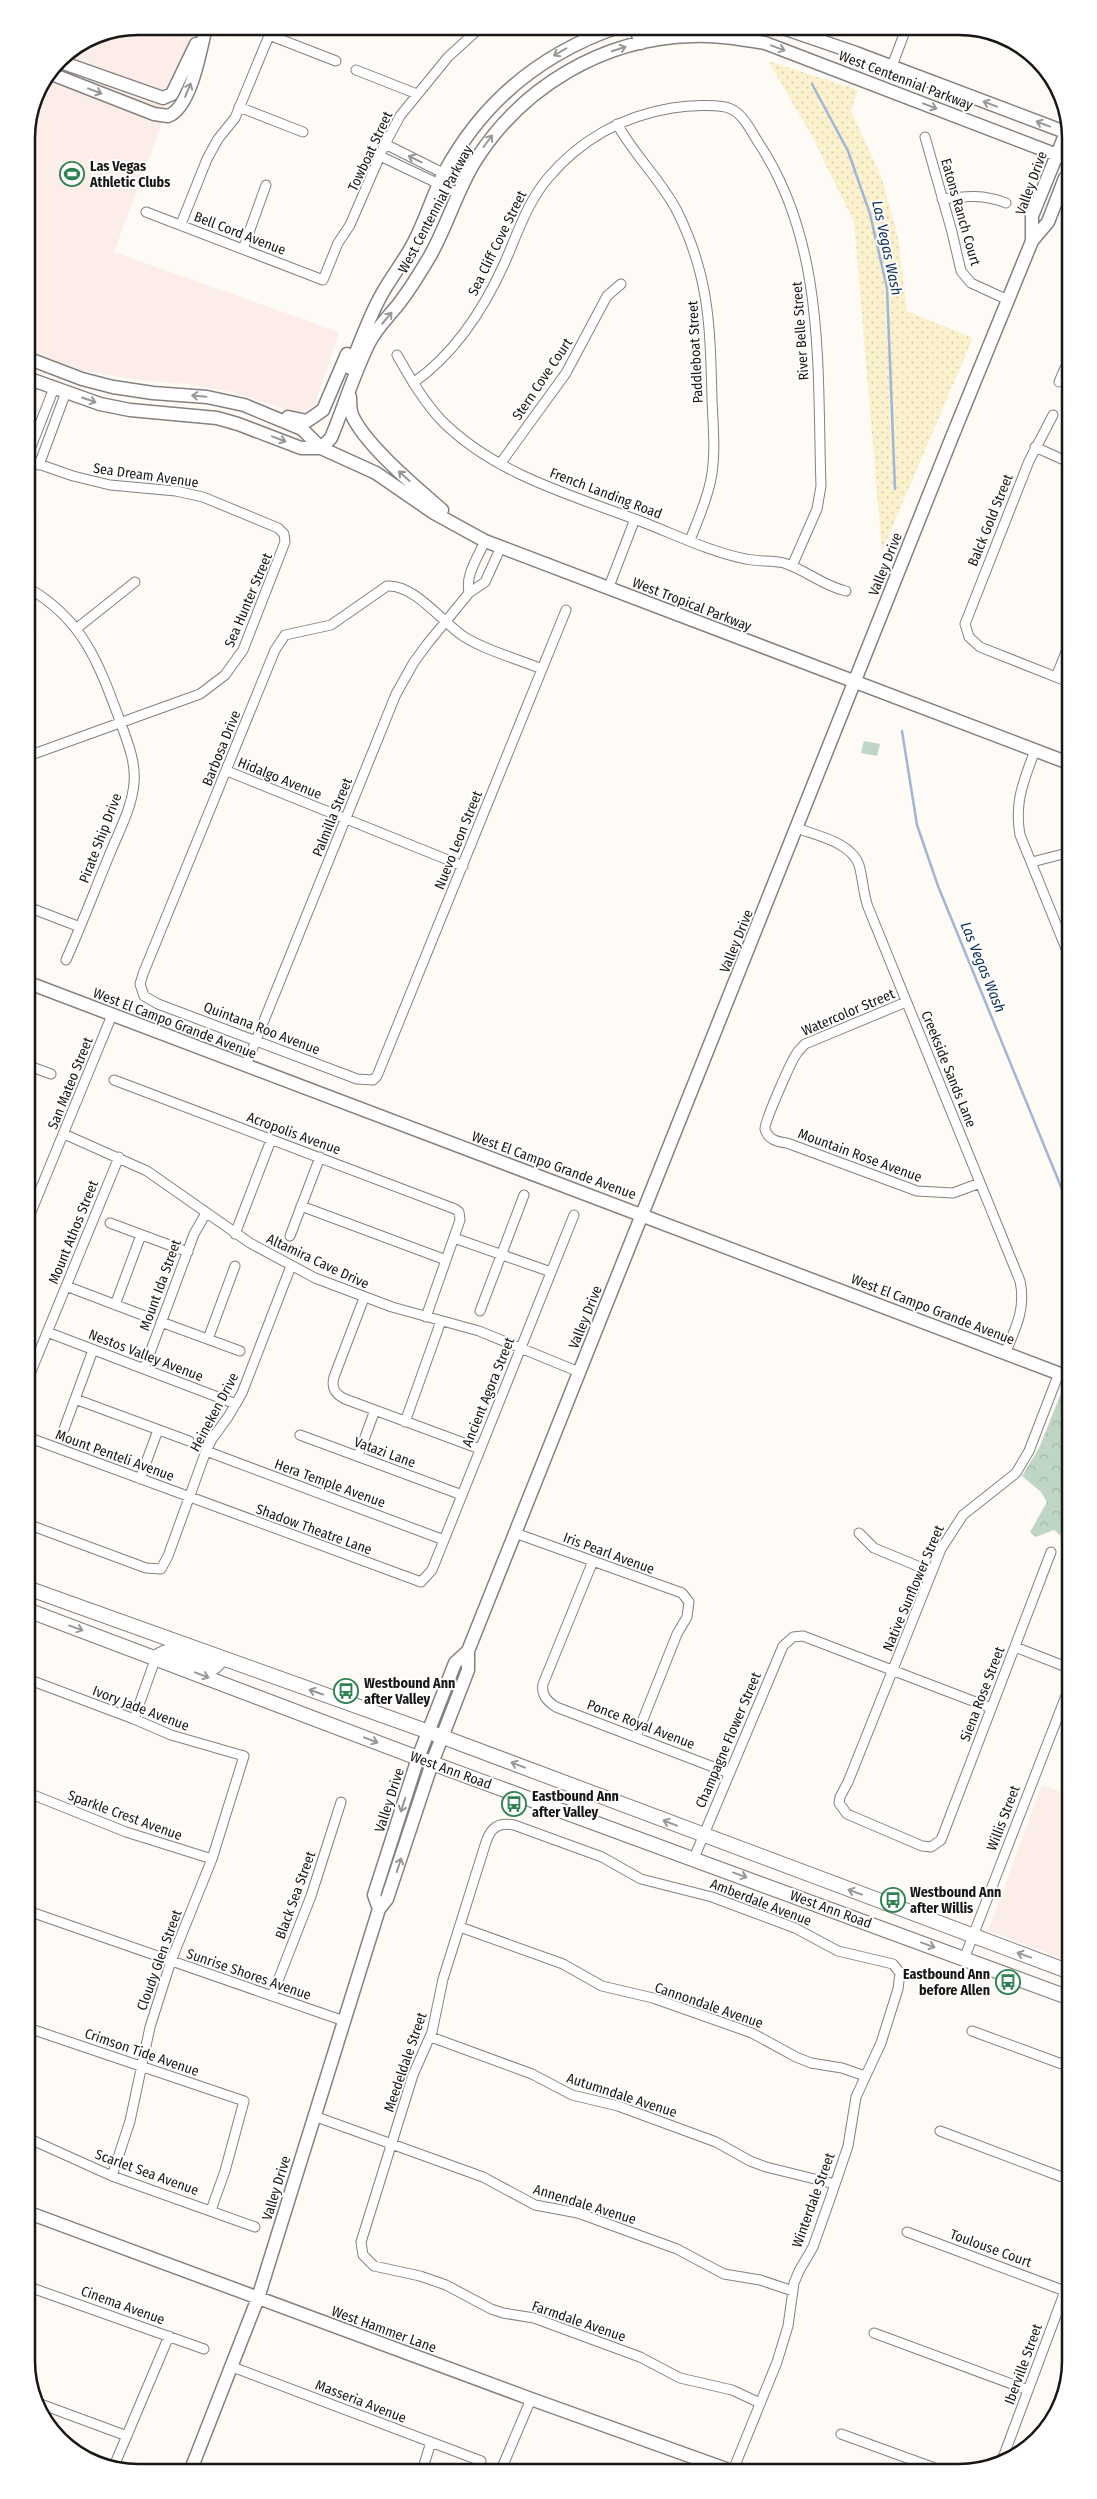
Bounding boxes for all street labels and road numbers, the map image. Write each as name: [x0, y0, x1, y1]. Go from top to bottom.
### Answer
street label: West Centennial Parkway: [836, 47, 976, 114]
street label: Towboat Street: [345, 108, 397, 194]
street label: West Centennial Parkway: [395, 142, 477, 276]
street label: Valley Drive: [1012, 149, 1051, 217]
street label: Eatons Ranch Court: [937, 156, 984, 268]
street label: Sea Cliff Cove Street: [465, 187, 530, 299]
street label: Bell Cord Avenue: [192, 208, 288, 259]
street label: River Belle Street: [789, 281, 812, 381]
street label: Paddleboat Street: [684, 300, 707, 404]
street label: Stern Cove Court: [509, 335, 576, 424]
street label: Sea Dream Avenue: [92, 460, 200, 491]
street label: French Landing Road: [547, 464, 664, 523]
street label: Balck Gold Street: [964, 471, 1017, 569]
street label: Valley Drive: [865, 530, 906, 598]
street label: Sea Hunter Street: [221, 550, 276, 650]
street label: West Tropical Parkway: [630, 574, 755, 635]
street label: Barbosa Drive: [199, 708, 244, 788]
street label: Hidalgo Avenue: [235, 754, 324, 803]
street label: Palmilla Street: [309, 775, 356, 859]
street label: Nuevo Leon Street: [431, 788, 486, 892]
street label: Pirate Ship Drive: [76, 791, 125, 886]
street label: Valley Drive: [716, 907, 757, 975]
street label: West El Campo Grande Avenue: [91, 984, 259, 1063]
street label: Watercolor Street: [799, 985, 898, 1040]
street label: Quintana Roo Avenue: [201, 998, 323, 1059]
street label: Creekside Sands Lane: [917, 1008, 980, 1130]
street label: San Mateo Street: [44, 1034, 97, 1132]
street label: Acropolis Avenue: [245, 1109, 343, 1158]
street label: Mountain Rose Avenue: [796, 1125, 924, 1186]
street label: West El Campo Grande Avenue: [469, 1128, 638, 1203]
street label: Mount Athos Street: [45, 1177, 102, 1286]
street label: Altamira Cave Drive: [264, 1230, 372, 1293]
street label: Mount Ida Street: [136, 1237, 185, 1333]
street label: West El Campo Grande Avenue: [849, 1270, 1017, 1349]
street label: Valley Drive: [565, 1283, 606, 1351]
street label: Nestos Valley Avenue: [86, 1326, 206, 1385]
street label: Ancient Agora Street: [459, 1335, 518, 1449]
street label: Heineken Drive: [187, 1370, 242, 1455]
street label: Mount Penteli Avenue: [53, 1426, 177, 1485]
street label: Vatazi Lane: [352, 1433, 418, 1471]
street label: Hera Temple Avenue: [272, 1456, 388, 1511]
street label: Shadow Theatre Lane: [253, 1501, 374, 1558]
street label: Native Sunflower Street: [879, 1522, 948, 1654]
street label: Iris Pearl Avenue: [561, 1529, 657, 1578]
street label: Siena Rose Street: [957, 1644, 1009, 1744]
street label: Champagne Flower Street: [692, 1669, 765, 1811]
street label: Ivory Jade Avenue: [90, 1682, 192, 1735]
street label: Ponce Royal Avenue: [584, 1696, 697, 1753]
street label: West Ann Road: [408, 1748, 494, 1793]
street label: Valley Drive: [371, 1766, 408, 1834]
street label: Willis Street: [983, 1783, 1024, 1853]
street label: Sparkle Crest Avenue: [65, 1787, 184, 1844]
street label: Black Sea Street: [272, 1849, 319, 1941]
street label: Amberdale Avenue: [708, 1875, 814, 1930]
street label: West Ann Road: [788, 1887, 874, 1932]
street label: Cloudy Glen Street: [133, 1907, 186, 2013]
street label: Sunrise Shores Avenue: [184, 1945, 313, 2004]
street label: Cannondale Avenue: [652, 1979, 765, 2032]
street label: Meedeldale Street: [380, 2010, 431, 2114]
street label: Crimson Tide Avenue: [82, 2025, 201, 2080]
street label: Autumndale Avenue: [565, 2070, 679, 2121]
street label: Scarlet Sea Avenue: [93, 2146, 201, 2199]
street label: Winterdale Street: [788, 2150, 839, 2250]
street label: Valley Drive: [259, 2154, 294, 2222]
street label: Annendale Avenue: [531, 2181, 638, 2228]
street label: Toulouse Court: [948, 2226, 1034, 2271]
street label: Cinema Avenue: [79, 2282, 167, 2329]
street label: Farmdale Avenue: [530, 2297, 628, 2345]
street label: West Hammer Lane: [329, 2303, 439, 2356]
street label: Iberville Street: [1001, 2321, 1046, 2407]
street label: Masseria Avenue: [313, 2376, 409, 2427]

